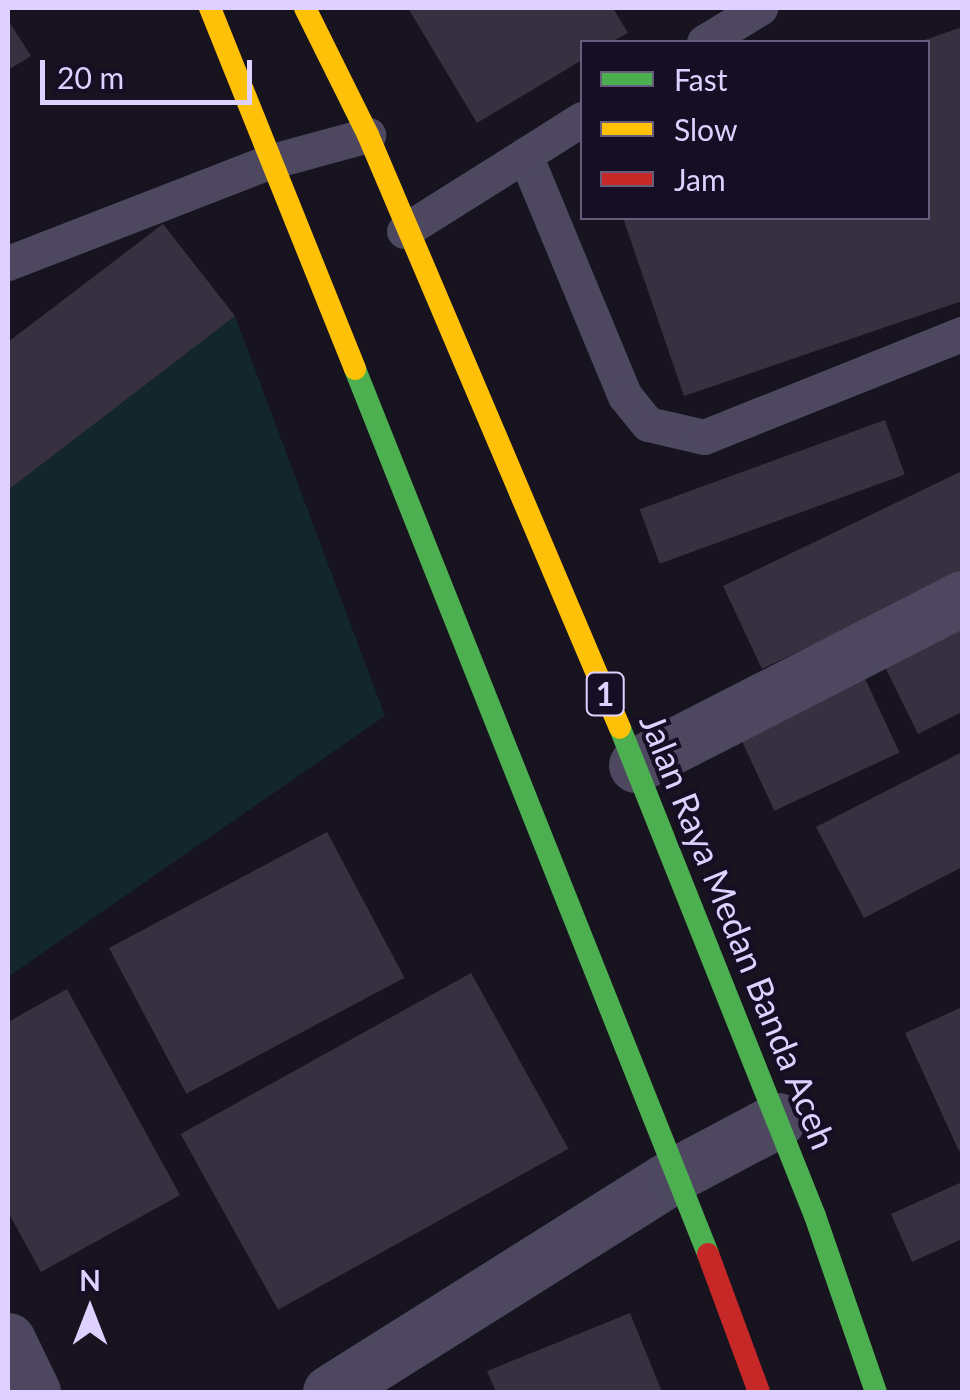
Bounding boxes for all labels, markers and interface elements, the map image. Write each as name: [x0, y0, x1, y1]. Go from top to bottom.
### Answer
scale bar: [45, 40, 258, 102]
legend: [580, 40, 930, 220]
text: 20 m: [57, 59, 124, 95]
text: Fast: [674, 61, 728, 97]
text: Slow: [674, 111, 737, 147]
text: Jam: [674, 161, 726, 197]
road number: 1: [585, 667, 625, 721]
street label: Jalan Raya Medan Banda Aceh: [632, 707, 846, 1155]
north arrow: [40, 1260, 140, 1360]
text: N: [79, 1263, 101, 1297]

